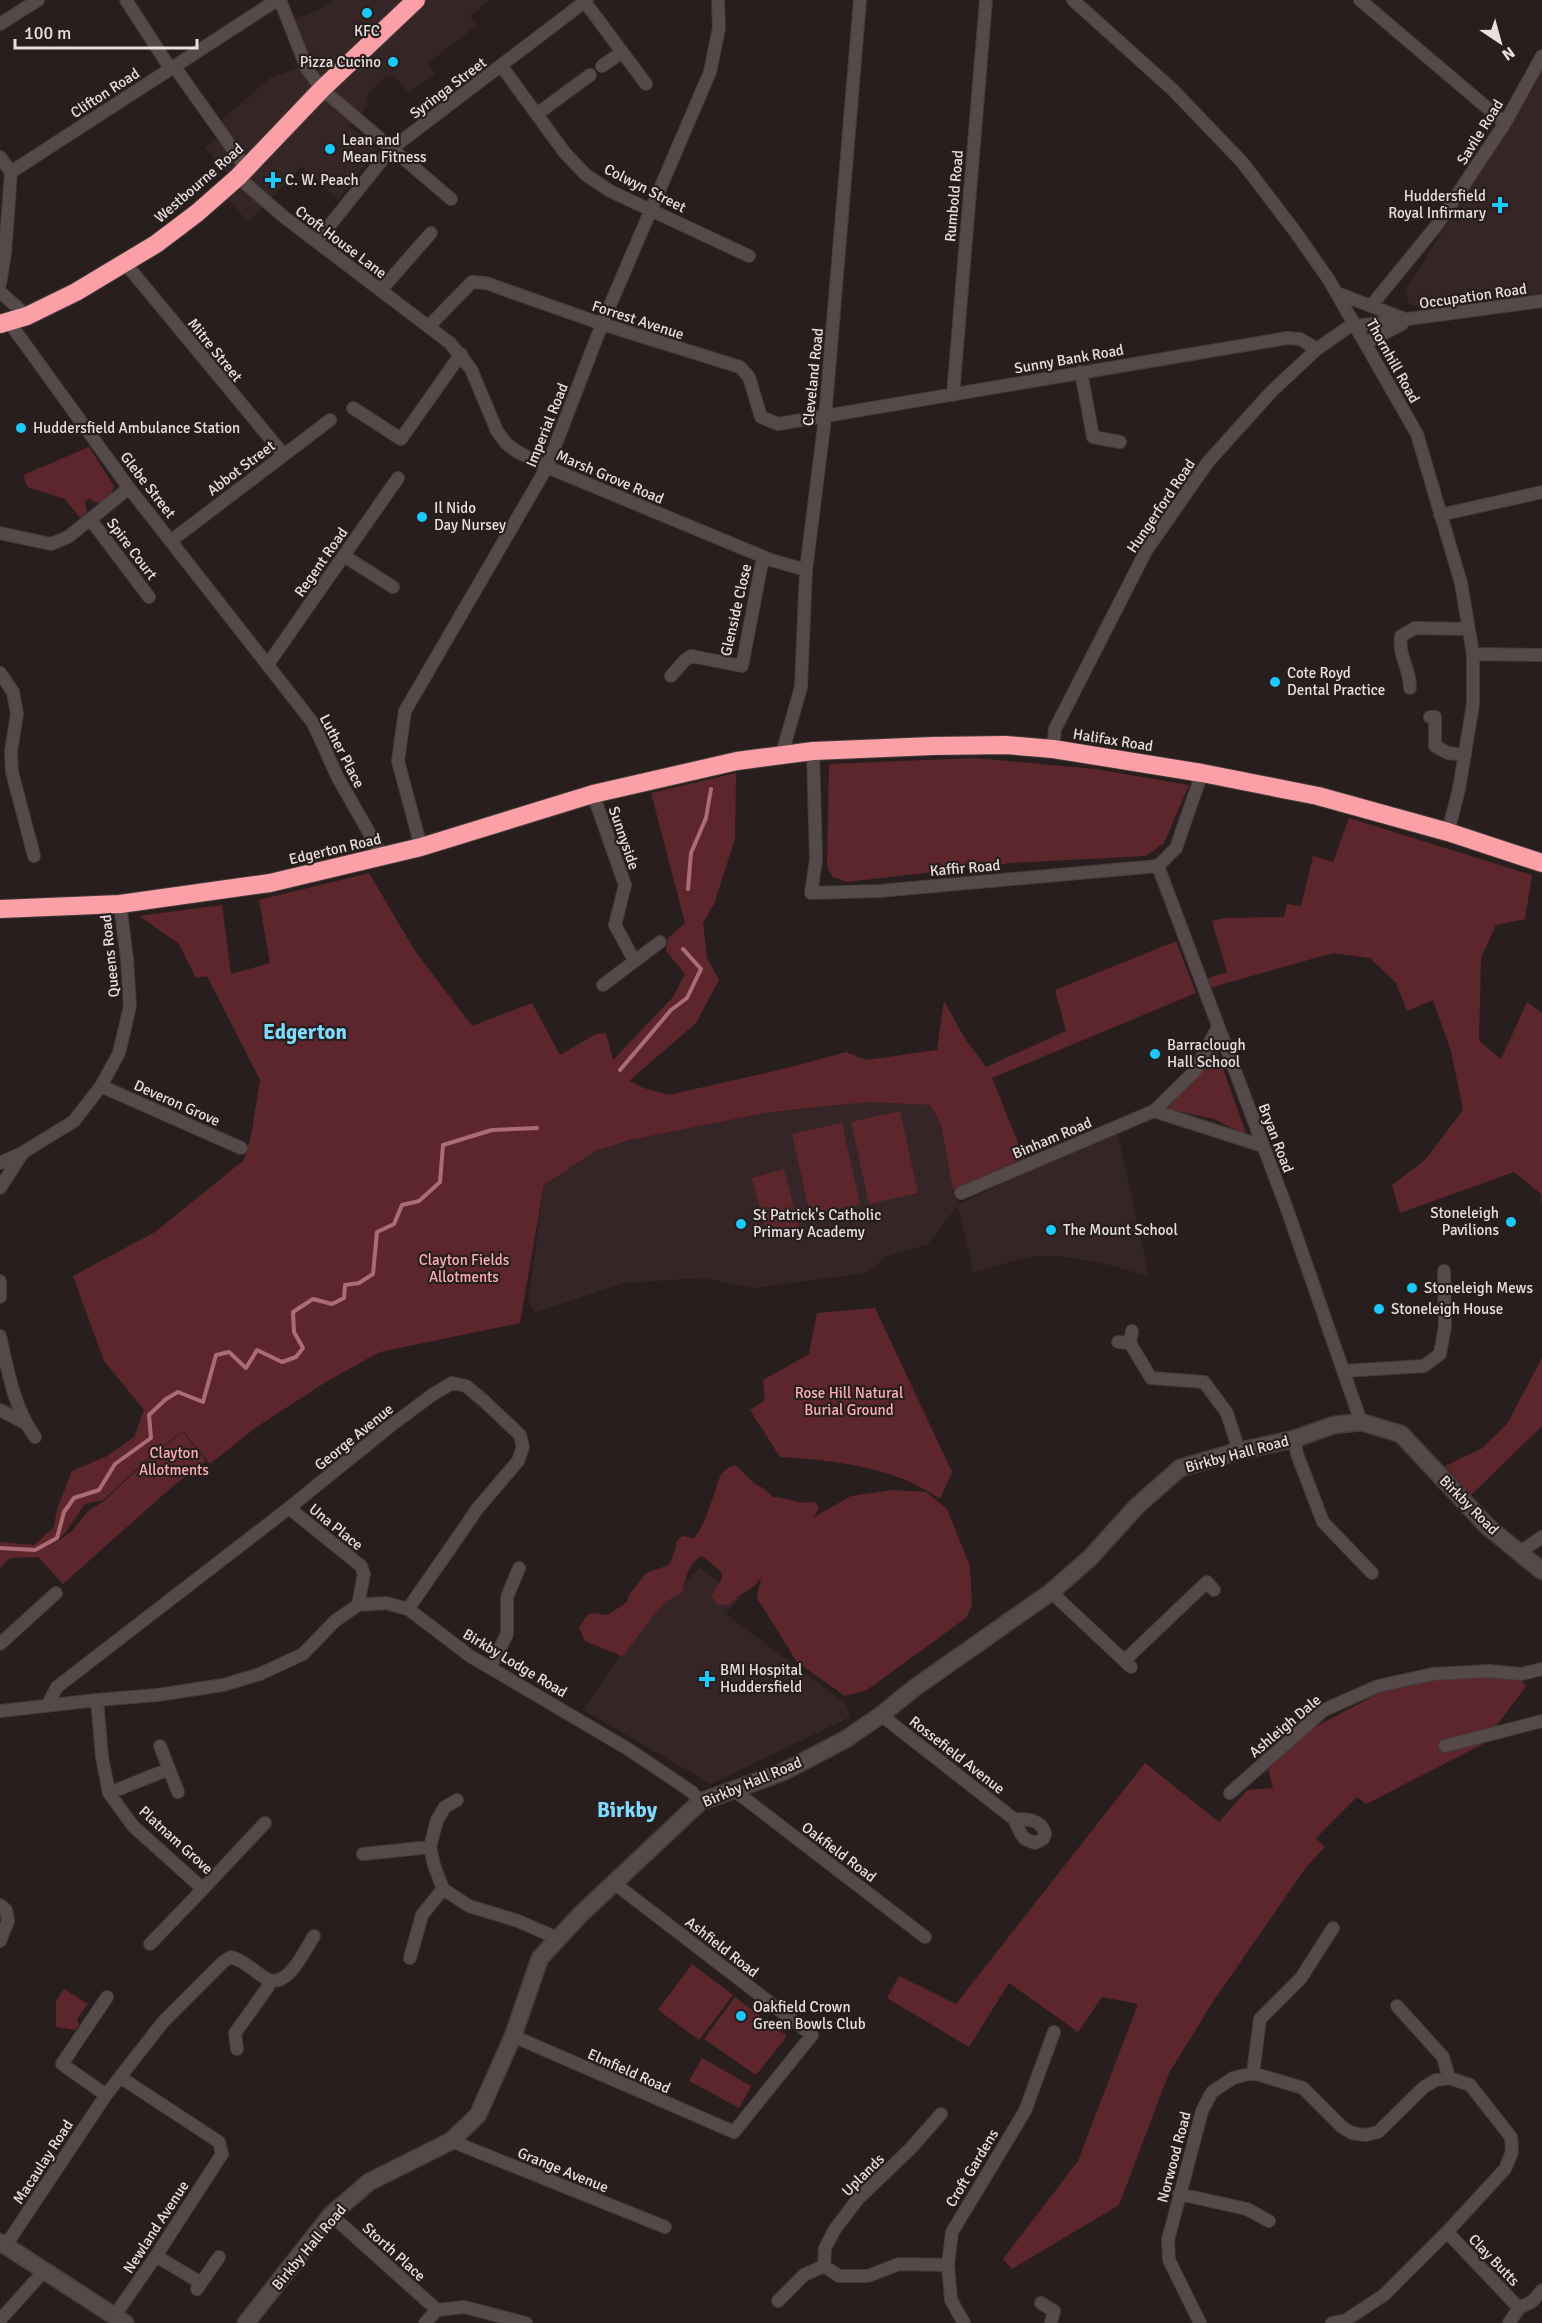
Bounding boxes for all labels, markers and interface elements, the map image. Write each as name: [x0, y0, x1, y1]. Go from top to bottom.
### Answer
marker: KFC: [360, 6, 374, 20]
scale bar: [15, 12, 196, 50]
north arrow: [1470, 12, 1530, 72]
text: 100 m: [24, 22, 71, 44]
place label: KFC: [354, 22, 380, 40]
text: N: [1498, 42, 1519, 65]
place label: Pizza Cucino: [300, 53, 381, 71]
street label: Syringa Street: [406, 53, 490, 123]
marker: Pizza Cucino: [386, 55, 400, 69]
street label: Clifton Road: [67, 64, 143, 122]
street label: Savile Road: [1453, 96, 1507, 168]
place label: Lean and Mean Fitness: [342, 131, 427, 166]
street label: Westbourne Road: [151, 139, 247, 227]
marker: Lean and Mean Fitness: [323, 142, 337, 156]
street label: Rumbold Road: [941, 149, 967, 243]
street label: Colwyn Street: [601, 160, 689, 216]
place label: C. W. Peach: [285, 171, 359, 189]
marker: C. W. Peach: [266, 173, 280, 187]
place label: Huddersfield Royal Infirmary: [1388, 187, 1486, 222]
marker: Huddersfield Royal Infirmary: [1491, 196, 1509, 214]
street label: Croft House Lane: [292, 202, 390, 282]
street label: Occupation Road: [1418, 280, 1528, 312]
street label: Forrest Avenue: [590, 297, 686, 343]
street label: Mitre Street: [184, 315, 246, 385]
street label: Thornhill Road: [1363, 316, 1424, 406]
street label: Cleveland Road: [799, 327, 827, 427]
street label: Sunny Bank Road: [1013, 341, 1125, 377]
street label: Imperial Road: [522, 380, 572, 470]
place label: Huddersfield Ambulance Station: [33, 419, 240, 437]
marker: Huddersfield Ambulance Station: [14, 421, 28, 435]
street label: Abbot Street: [204, 437, 278, 499]
street label: Marsh Grove Road: [553, 446, 667, 508]
street label: Glebe Street: [117, 448, 179, 522]
street label: Hungerford Road: [1123, 456, 1199, 556]
place label: Il Nido Day Nursey: [434, 499, 506, 534]
marker: Il Nido Day Nursey: [415, 510, 429, 524]
street label: Spire Court: [103, 515, 161, 583]
street label: Regent Road: [291, 524, 352, 600]
street label: Glenside Close: [717, 562, 755, 658]
place label: Cote Royd Dental Practice: [1287, 664, 1385, 699]
marker: Cote Royd Dental Practice: [1268, 675, 1282, 689]
street label: Luther Place: [316, 711, 368, 791]
street label: Halifax Road: [1072, 725, 1154, 755]
street label: Sunnyside: [605, 804, 643, 872]
street label: Edgerton Road: [287, 830, 383, 868]
street label: Kaffir Road: [929, 856, 1001, 880]
street label: Queens Road: [97, 914, 123, 998]
district label: Edgerton: [263, 1019, 347, 1045]
place label: Barraclough Hall School: [1167, 1036, 1246, 1071]
marker: Barraclough Hall School: [1148, 1047, 1162, 1061]
street label: Deveron Grove: [131, 1076, 223, 1130]
street label: Bryan Road: [1255, 1101, 1297, 1175]
street label: Binham Road: [1010, 1113, 1094, 1163]
place label: Stoneleigh Pavilions: [1430, 1204, 1499, 1239]
place label: St Patrick's Catholic Primary Academy: [753, 1206, 881, 1241]
marker: Stoneleigh Pavilions: [1504, 1215, 1518, 1229]
marker: St Patrick's Catholic Primary Academy: [734, 1217, 748, 1231]
place label: The Mount School: [1063, 1221, 1178, 1239]
marker: The Mount School: [1044, 1223, 1058, 1237]
park label: Clayton Fields Allotments: [419, 1251, 510, 1286]
place label: Stoneleigh Mews: [1424, 1279, 1533, 1297]
marker: Stoneleigh Mews: [1405, 1281, 1419, 1295]
place label: Stoneleigh House: [1391, 1300, 1503, 1318]
marker: Stoneleigh House: [1372, 1302, 1386, 1316]
park label: Rose Hill Natural Burial Ground: [795, 1384, 903, 1419]
street label: George Avenue: [311, 1400, 397, 1474]
street label: Birkby Hall Road: [1183, 1432, 1291, 1476]
park label: Clayton Allotments: [139, 1444, 209, 1479]
street label: Birkby Road: [1436, 1472, 1502, 1538]
street label: Una Place: [305, 1500, 367, 1554]
street label: Birkby Lodge Road: [460, 1625, 570, 1701]
place label: BMI Hospital Huddersfield: [720, 1661, 802, 1696]
marker: BMI Hospital Huddersfield: [698, 1670, 716, 1688]
street label: Ashleigh Dale: [1245, 1691, 1325, 1761]
street label: Rossefield Avenue: [906, 1712, 1008, 1798]
street label: Birkby Hall Road: [700, 1753, 804, 1811]
district label: Birkby: [597, 1797, 658, 1823]
street label: Platnam Grove: [135, 1802, 217, 1878]
street label: Oakfield Road: [798, 1818, 880, 1886]
street label: Ashfield Road: [682, 1913, 762, 1981]
place label: Oakfield Crown Green Bowls Club: [753, 1998, 866, 2033]
marker: Oakfield Crown Green Bowls Club: [734, 2009, 748, 2023]
street label: Elmfield Road: [585, 2045, 673, 2097]
street label: Norwood Road: [1153, 2110, 1195, 2204]
street label: Macaulay Road: [9, 2116, 77, 2207]
street label: Croft Gardens: [942, 2125, 1003, 2210]
street label: Grange Avenue: [515, 2144, 611, 2196]
street label: Uplands: [838, 2150, 888, 2200]
street label: Newland Avenue: [119, 2177, 193, 2277]
street label: Birkby Hall Road: [268, 2201, 350, 2293]
street label: Storth Place: [359, 2219, 429, 2285]
street label: Clay Butts: [1465, 2230, 1524, 2290]

